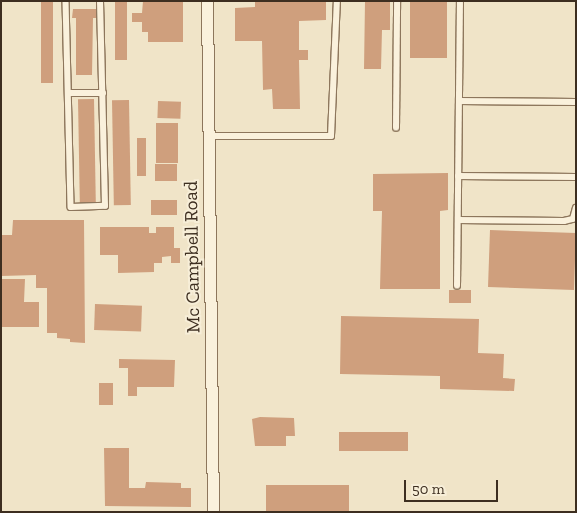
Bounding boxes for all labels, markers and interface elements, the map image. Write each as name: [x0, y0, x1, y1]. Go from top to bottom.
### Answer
street label: Mc Campbell Road: [179, 181, 205, 333]
scale bar: [407, 470, 501, 502]
text: 50 m: [412, 480, 445, 498]

